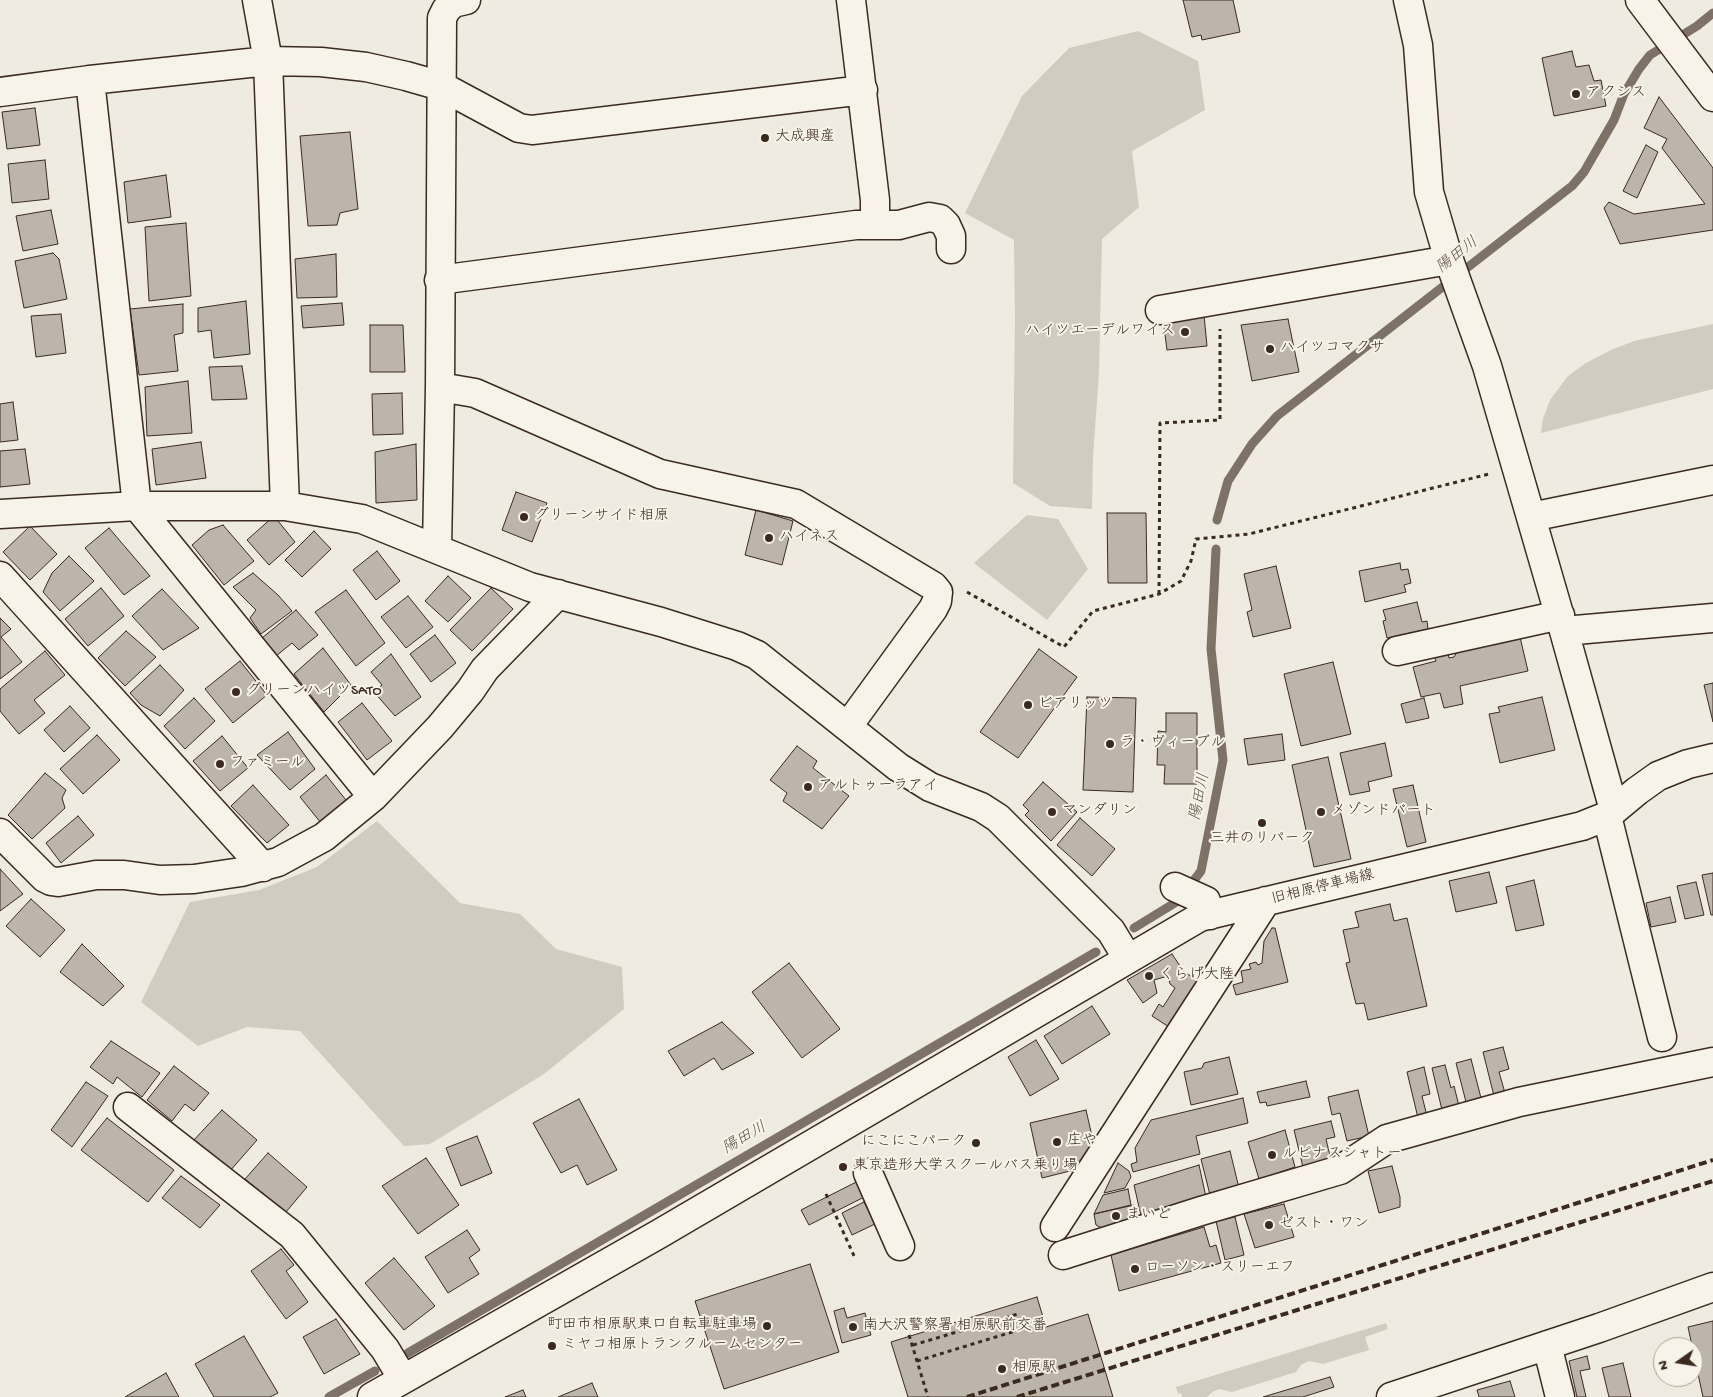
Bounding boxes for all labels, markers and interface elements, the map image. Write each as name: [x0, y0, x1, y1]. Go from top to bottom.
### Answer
place label: アクシス: [1586, 85, 1646, 103]
marker: アクシス: [1570, 88, 1582, 100]
place label: 大成興産: [775, 129, 835, 147]
marker: 大成興産: [759, 132, 771, 144]
water label: 陽田川: [1433, 234, 1483, 278]
place label: ハイツエーデルワイス: [1025, 323, 1175, 341]
marker: ハイツエーデルワイス: [1179, 326, 1191, 338]
place label: ハイツコマクサ: [1280, 340, 1385, 358]
marker: ハイツコマクサ: [1264, 343, 1276, 355]
place label: グリーンサイド相原: [534, 508, 669, 526]
marker: グリーンサイド相原: [518, 511, 530, 523]
place label: ハイネス: [779, 529, 839, 547]
marker: ハイネス: [763, 532, 775, 544]
place label: グリーンハイツSATO: [246, 683, 382, 701]
marker: グリーンハイツSATO: [230, 686, 242, 698]
place label: ビアリッツ: [1038, 696, 1113, 714]
marker: ビアリッツ: [1022, 699, 1034, 711]
place label: ラ・ヴィーブル: [1120, 735, 1225, 753]
marker: ラ・ヴィーブル: [1104, 738, 1116, 750]
place label: ファミール: [230, 755, 305, 773]
marker: ファミール: [214, 758, 226, 770]
water label: 陽田川: [1187, 772, 1215, 822]
place label: アルトゥーラアイ: [818, 778, 938, 796]
marker: アルトゥーラアイ: [802, 781, 814, 793]
place label: マンダリン: [1062, 803, 1137, 821]
place label: メゾンドバート: [1331, 803, 1436, 821]
marker: マンダリン: [1046, 806, 1058, 818]
marker: メゾンドバート: [1315, 806, 1327, 818]
marker: 三井のリパーク: [1256, 817, 1268, 829]
place label: 三井のリパーク: [1210, 831, 1314, 849]
street label: 旧相原停車場線: [1270, 867, 1376, 909]
place label: くらげ大陸: [1159, 967, 1234, 985]
marker: くらげ大陸: [1143, 970, 1155, 982]
water label: 陽田川: [719, 1119, 771, 1159]
place label: 庄や: [1067, 1133, 1097, 1151]
place label: にこにこパーク: [861, 1134, 966, 1152]
marker: 庄や: [1051, 1136, 1063, 1148]
marker: にこにこパーク: [970, 1137, 982, 1149]
place label: ルピナスシャトー: [1282, 1146, 1402, 1164]
marker: ルピナスシャトー: [1266, 1149, 1278, 1161]
place label: 東京造形大学スクールバス乗り場: [853, 1158, 1078, 1176]
marker: 東京造形大学スクールバス乗り場: [837, 1161, 849, 1173]
place label: まいど: [1126, 1207, 1171, 1225]
marker: まいど: [1110, 1210, 1122, 1222]
place label: ゼスト・ワン: [1279, 1216, 1369, 1234]
marker: ゼスト・ワン: [1263, 1219, 1275, 1231]
place label: ローソン・スリーエフ: [1145, 1260, 1295, 1278]
marker: ローソン・スリーエフ: [1129, 1263, 1141, 1275]
place label: 町田市相原駅東口自転車駐車場: [547, 1317, 757, 1335]
place label: 南大沢警察署 相原駅前交番: [863, 1318, 1047, 1336]
marker: 町田市相原駅東口自転車駐車場: [761, 1320, 773, 1332]
marker: 南大沢警察署 相原駅前交番: [847, 1321, 859, 1333]
place label: ミヤコ相原トランクルームセンター: [562, 1337, 803, 1355]
north arrow: [1653, 1337, 1703, 1387]
marker: ミヤコ相原トランクルームセンター: [546, 1340, 558, 1352]
text: N: [1655, 1359, 1673, 1372]
place label: 相原駅: [1012, 1360, 1057, 1378]
marker: 相原駅: [996, 1363, 1008, 1375]

